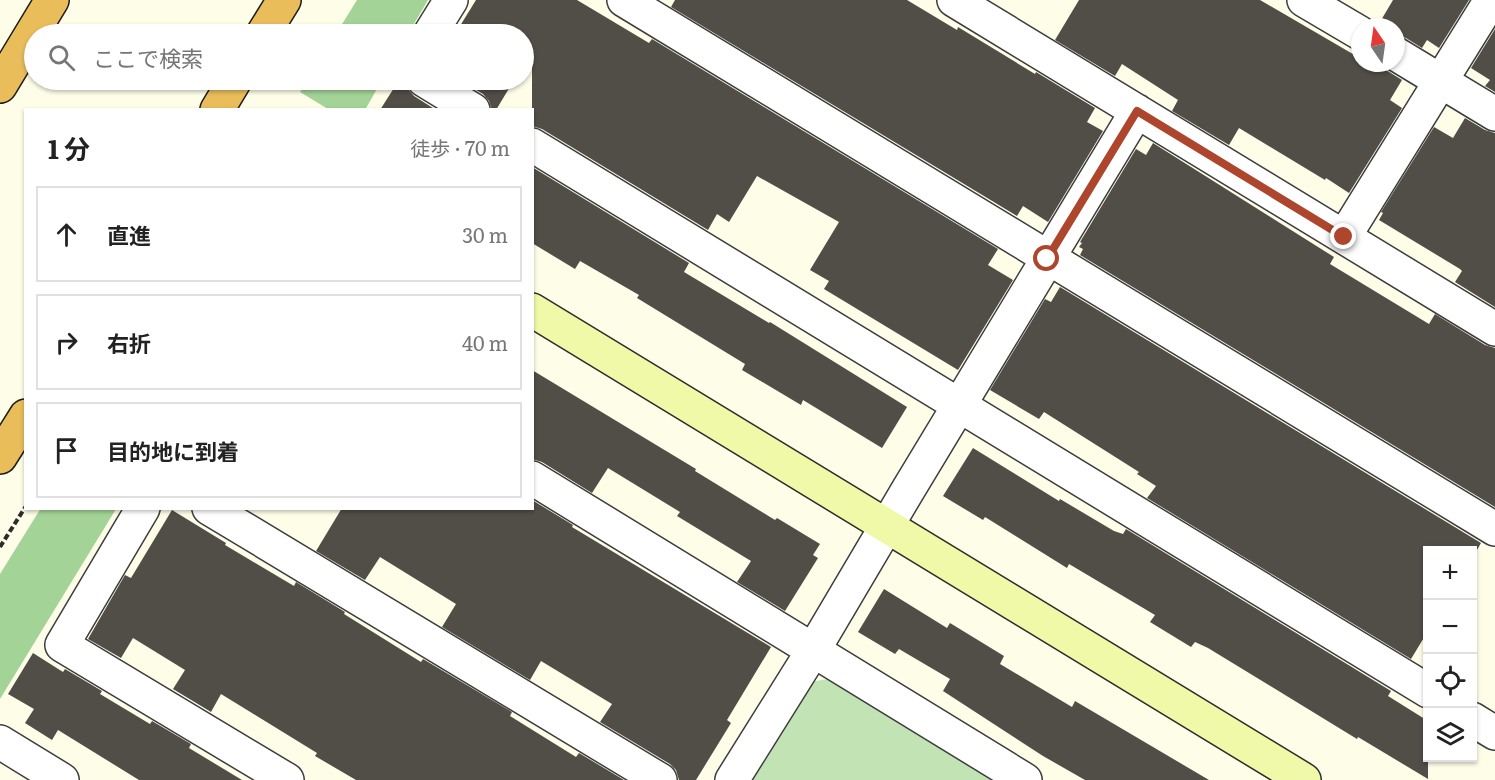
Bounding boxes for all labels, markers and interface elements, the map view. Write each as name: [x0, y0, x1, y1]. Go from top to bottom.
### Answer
north arrow: [1351, 18, 1405, 72]
search box: [24, 24, 534, 90]
icon: search: [45, 41, 78, 74]
text: ここで検索: [93, 41, 203, 74]
text: 1 分: [48, 128, 90, 167]
text: 徒歩 · 70 m: [410, 132, 510, 162]
icon: ahead: [50, 218, 83, 251]
text: 直進: [107, 218, 151, 251]
text: 30 m: [462, 219, 508, 249]
route end: [1330, 223, 1356, 249]
route start: [1033, 245, 1059, 271]
icon: right: [50, 326, 83, 359]
text: 右折: [107, 326, 151, 359]
text: 40 m: [462, 327, 508, 357]
icon: arrive: [50, 434, 83, 467]
text: 目的地に到着: [107, 434, 239, 467]
map controls: [1423, 546, 1477, 762]
button: +: [1423, 546, 1477, 600]
button: −: [1423, 600, 1477, 654]
button: locate: [1423, 654, 1477, 708]
button: layers: [1423, 708, 1477, 762]

